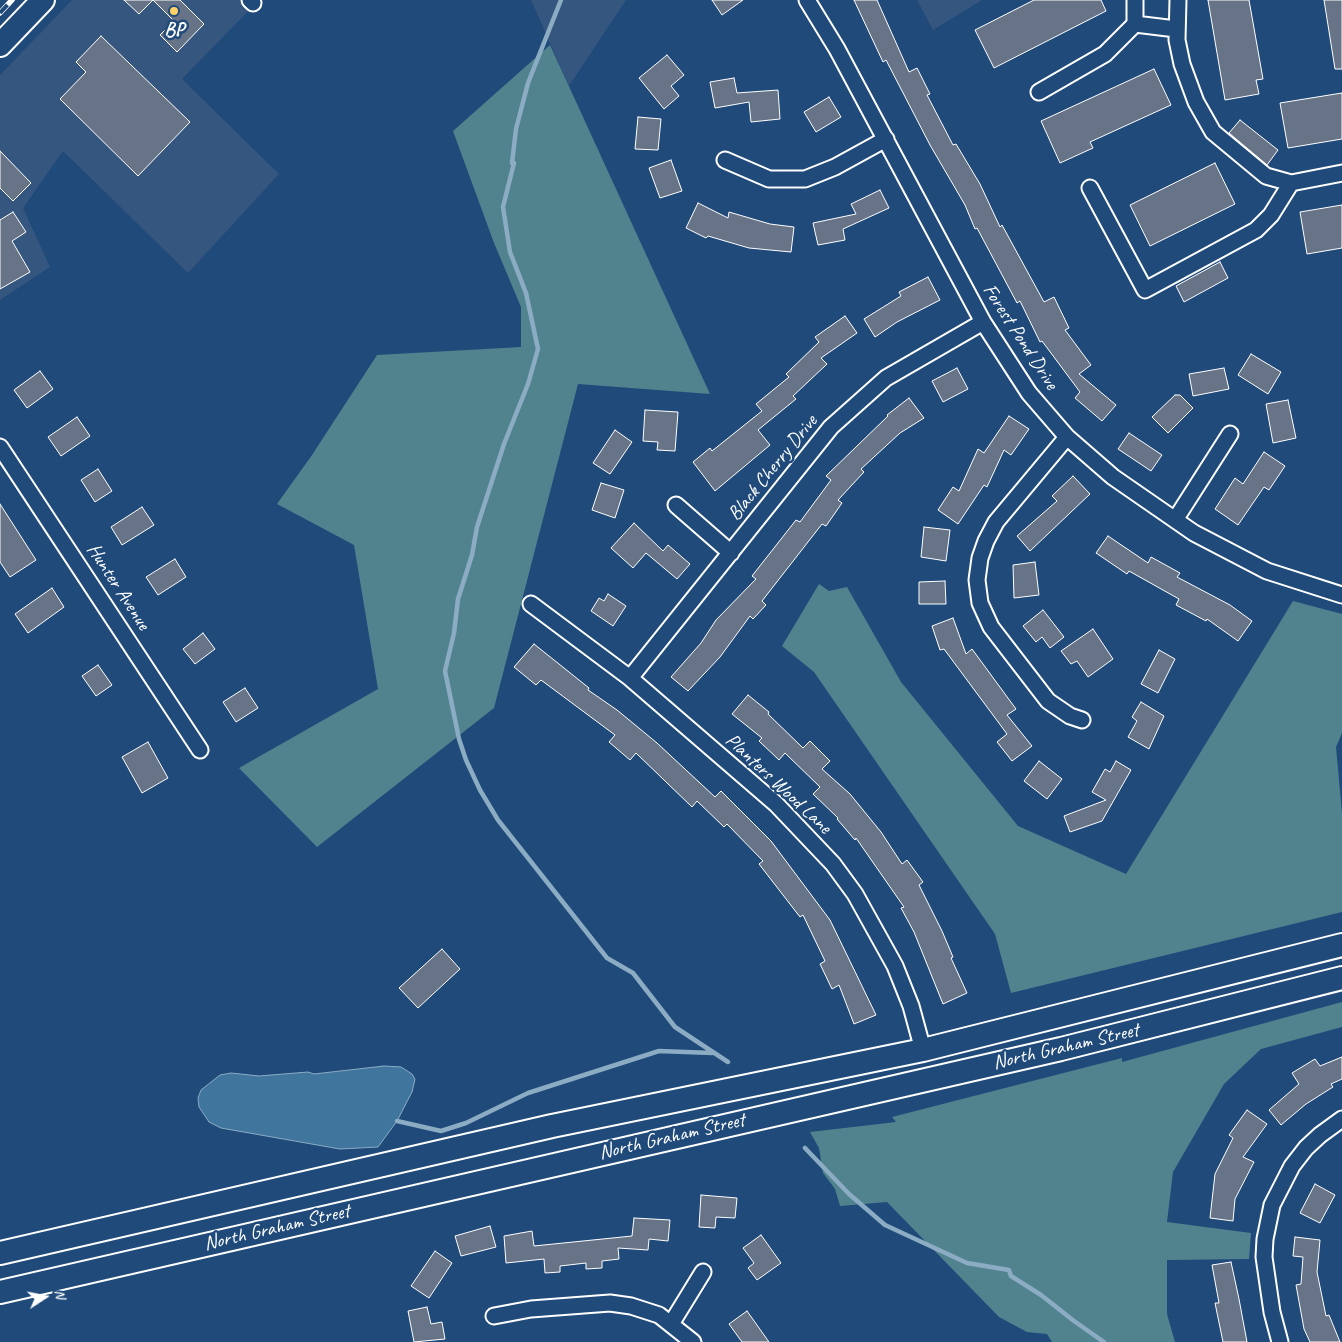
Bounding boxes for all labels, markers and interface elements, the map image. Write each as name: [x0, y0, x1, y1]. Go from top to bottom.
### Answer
marker: BP: [168, 5, 180, 17]
place label: BP: [164, 19, 184, 43]
street label: Forest Pond Drive: [977, 280, 1063, 394]
street label: Black Cherry Drive: [723, 410, 823, 526]
street label: Hunter Avenue: [81, 539, 155, 635]
street label: Planters Wood Lane: [720, 729, 836, 839]
street label: North Graham Street: [991, 1019, 1141, 1075]
street label: North Graham Street: [597, 1109, 747, 1165]
street label: North Graham Street: [202, 1200, 352, 1256]
north arrow: [20, 1272, 70, 1322]
text: N: [51, 1288, 69, 1300]

